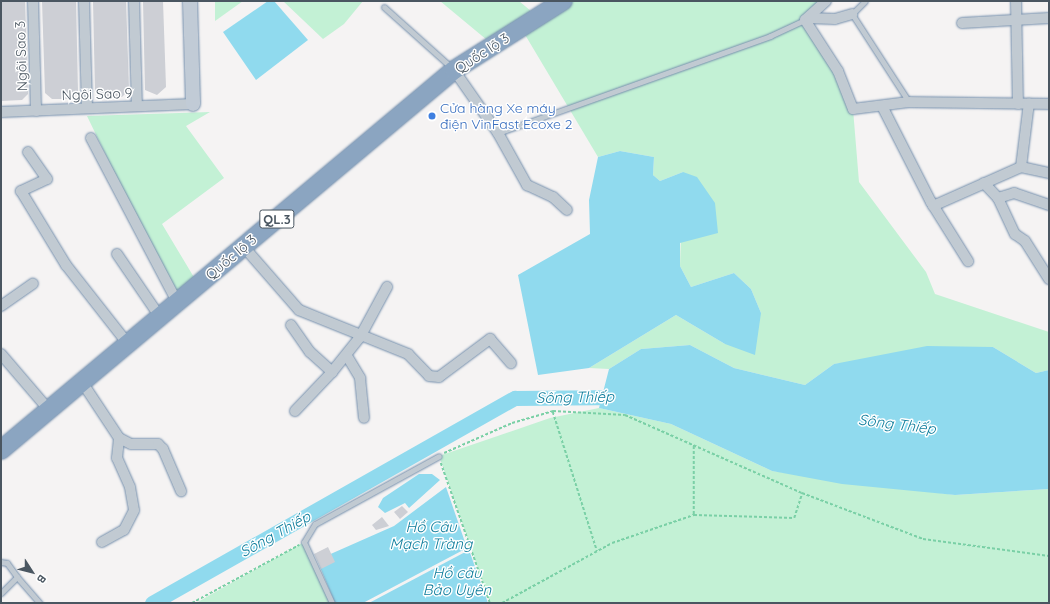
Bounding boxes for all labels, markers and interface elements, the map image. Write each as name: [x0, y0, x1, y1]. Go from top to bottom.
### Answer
street label: Ngôi Sao 3: [11, 21, 31, 91]
street label: Quốc lộ 3: [452, 29, 512, 77]
street label: Ngôi Sao 9: [61, 84, 133, 104]
place label: Cửa hàng Xe máy điện VinFast Ecoxe 2: [440, 100, 573, 132]
marker: Cửa hàng Xe máy điện VinFast Ecoxe 2: [427, 111, 437, 121]
road number: QL.3: [259, 208, 295, 230]
street label: Quốc lộ 3: [202, 231, 260, 283]
water label: Sông Thiếp: [536, 387, 614, 407]
water label: Sông Thiếp: [857, 410, 937, 438]
water label: Sông Thiếp: [237, 507, 313, 561]
water label: Hồ Câu Mạch Tràng: [390, 517, 472, 552]
north arrow: [12, 552, 52, 592]
water label: Hồ câu Bảo Uyên: [423, 563, 491, 598]
text: B: [34, 572, 49, 586]

